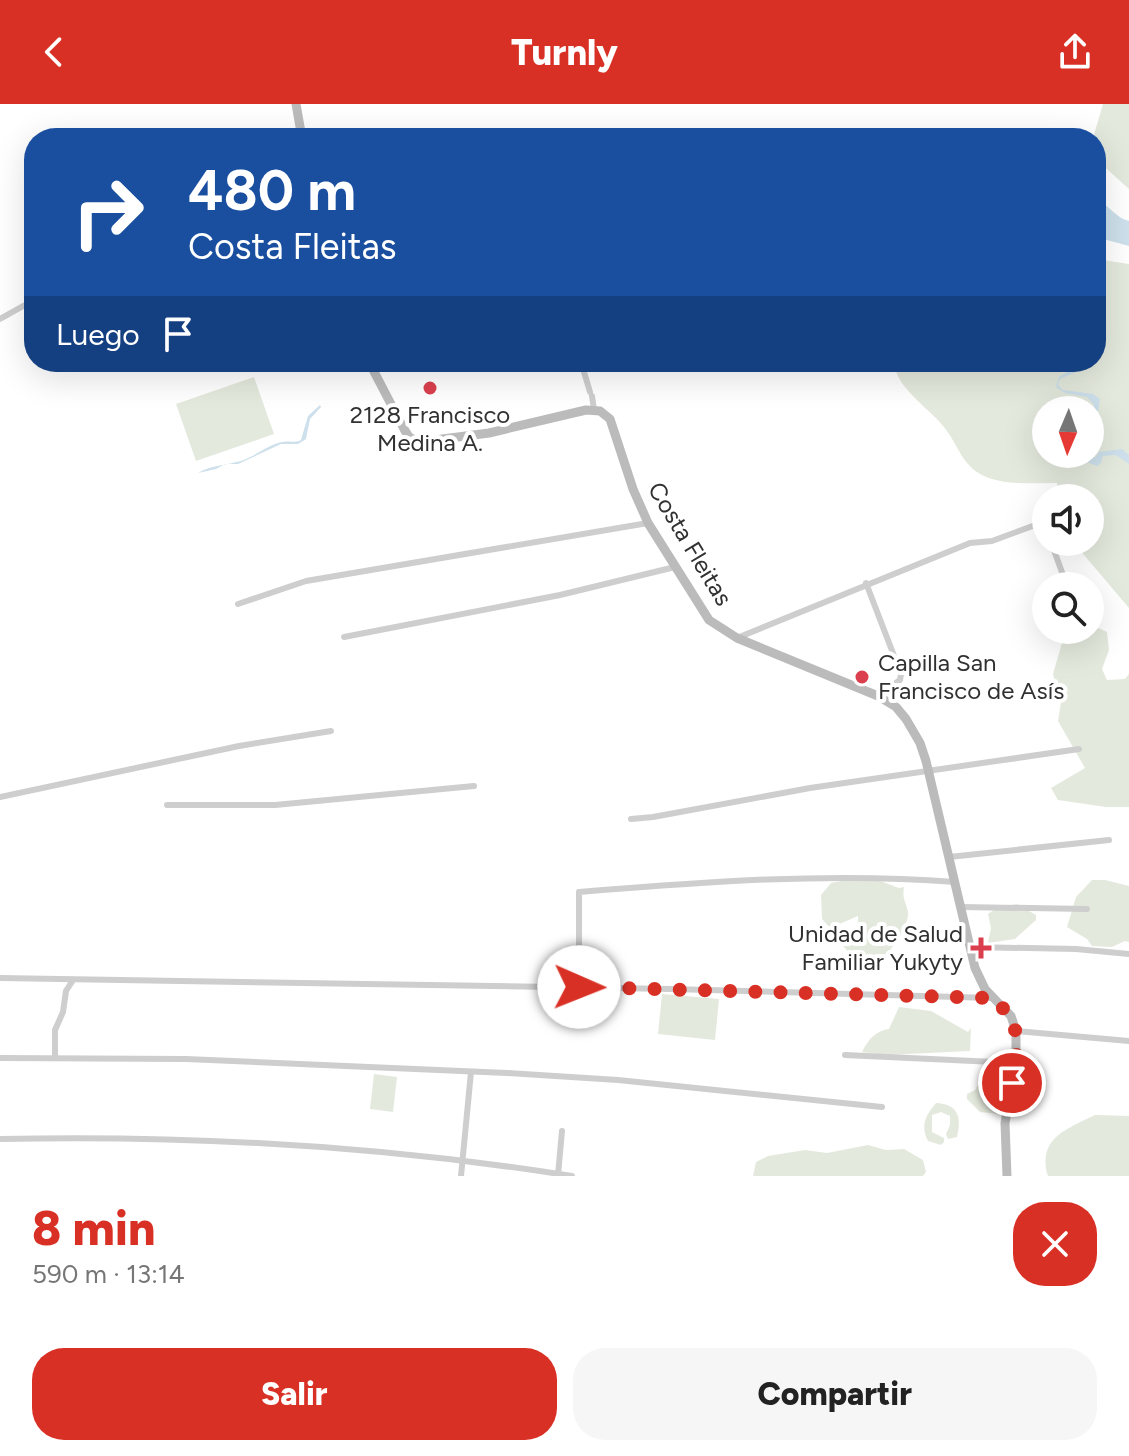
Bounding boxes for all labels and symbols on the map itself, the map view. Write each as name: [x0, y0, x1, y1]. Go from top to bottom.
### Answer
marker: 2128 Francisco Medina A.: [421, 379, 439, 397]
north arrow: [1032, 396, 1104, 468]
place label: 2128 Francisco Medina A.: [350, 400, 510, 457]
street label: Costa Fleitas: [642, 477, 739, 611]
place label: Capilla San Francisco de Asís: [878, 648, 1064, 705]
marker: Capilla San Francisco de Asís: [853, 668, 871, 686]
place label: Unidad de Salud Familiar Yukyty: [788, 919, 963, 976]
marker: Unidad de Salud Familiar Yukyty: [970, 937, 992, 959]
position arrow: [537, 945, 621, 1029]
pin: [978, 1049, 1046, 1117]

